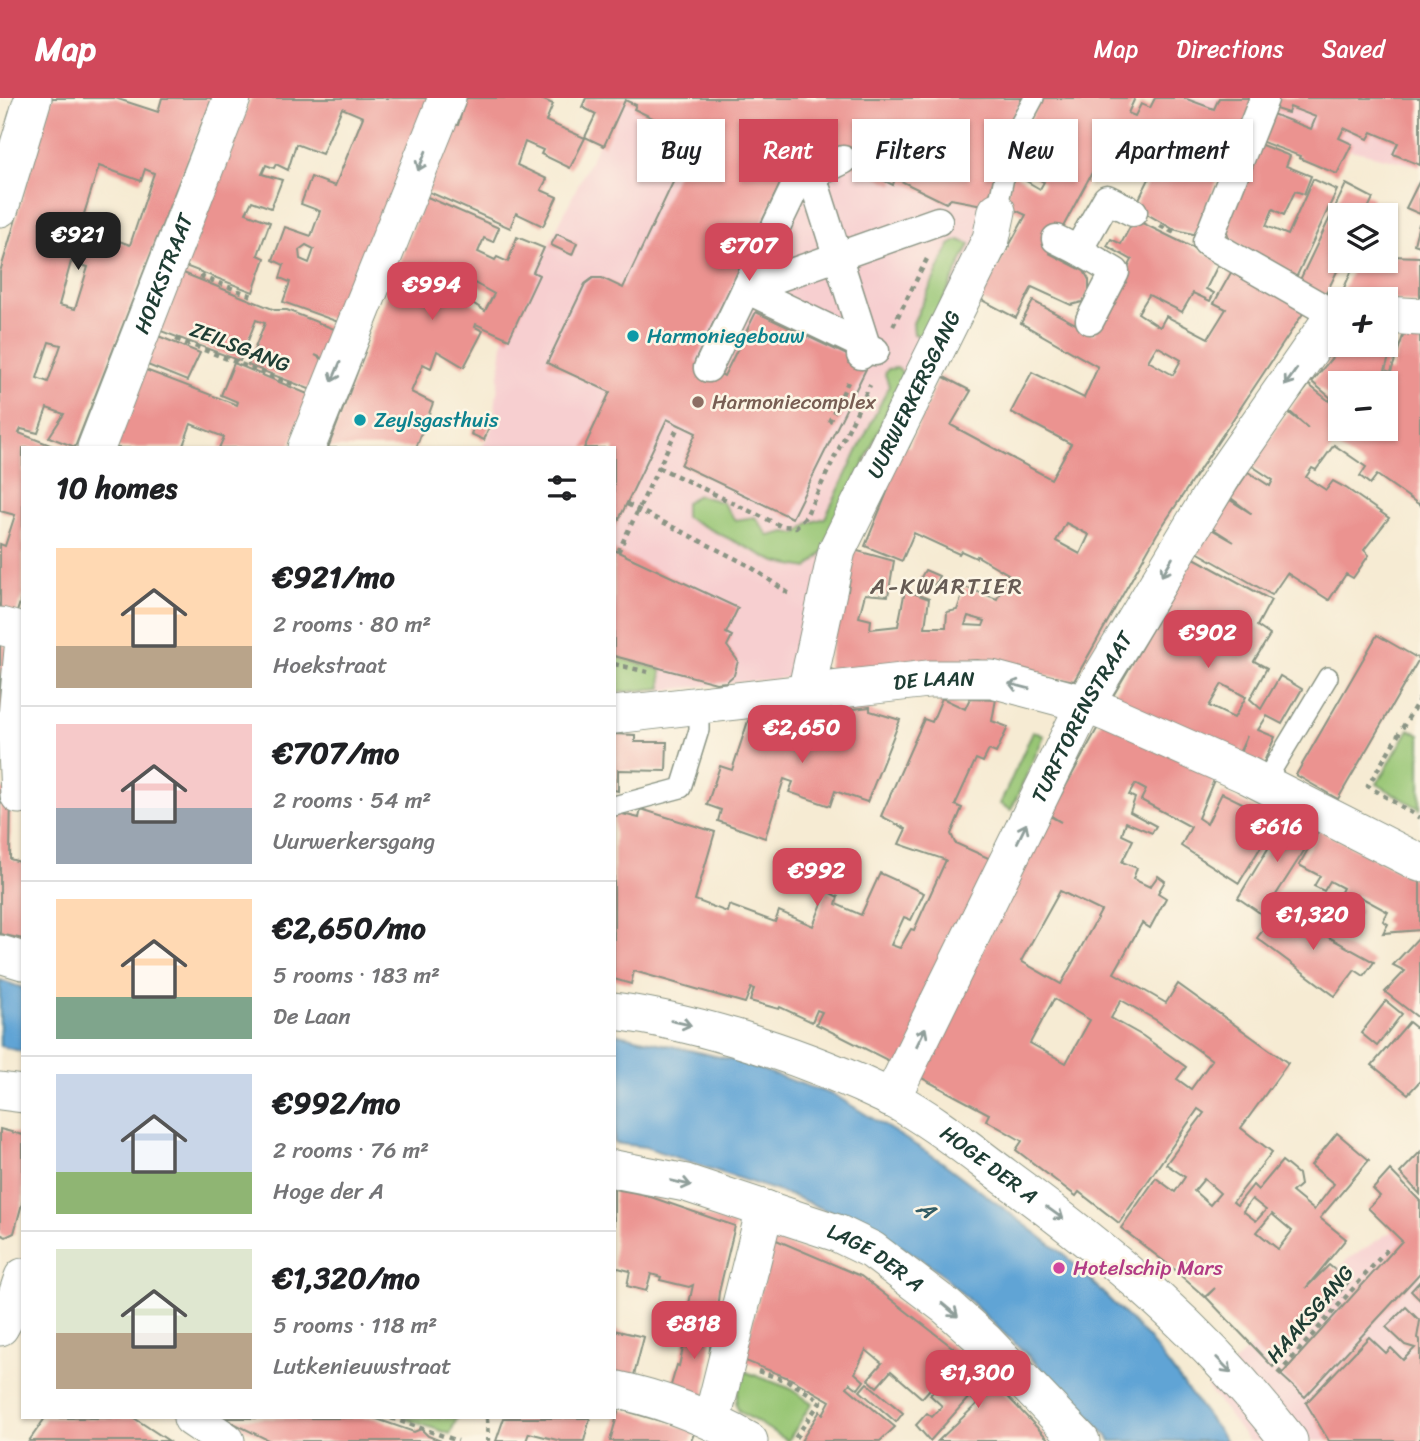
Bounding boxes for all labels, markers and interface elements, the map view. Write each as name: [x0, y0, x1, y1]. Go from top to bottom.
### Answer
text: Map: [35, 20, 96, 78]
text: Map: [1094, 28, 1138, 70]
text: Directions: [1176, 28, 1284, 70]
text: Saved: [1322, 28, 1385, 70]
chip: Buy: [637, 119, 725, 182]
chip: Rent: [739, 119, 838, 182]
chip: Filters: [852, 119, 970, 182]
chip: New: [984, 119, 1078, 182]
chip: Apartment: [1092, 119, 1253, 182]
one-way arrow: [414, 150, 427, 172]
map controls: [1328, 203, 1398, 441]
button: layers: [1328, 203, 1398, 273]
street label: HOEKSTRAAT: [123, 206, 205, 340]
pin: €921: [37, 212, 119, 272]
text: €921: [52, 214, 104, 255]
pin: €707: [708, 223, 790, 283]
text: €707: [721, 225, 777, 266]
pin: €994: [391, 262, 473, 322]
text: €994: [403, 264, 461, 305]
button: +: [1328, 287, 1398, 357]
street label: UURWERKERSGANG: [856, 303, 972, 485]
street label: ZEILSGANG: [184, 310, 296, 384]
place label: Harmoniegebouw: [647, 317, 805, 355]
marker: Harmoniegebouw: [625, 328, 641, 344]
one-way arrow: [328, 361, 341, 382]
one-way arrow: [1284, 367, 1298, 386]
button: −: [1328, 371, 1398, 441]
place label: Harmoniecomplex: [712, 383, 876, 421]
marker: Harmoniecomplex: [690, 394, 706, 410]
place label: Zeylsgasthuis: [374, 401, 499, 439]
marker: Zeylsgasthuis: [352, 412, 368, 428]
text: 10 homes: [56, 461, 177, 515]
icon: filters: [543, 469, 581, 507]
text: €921/mo: [273, 550, 395, 604]
one-way arrow: [1159, 557, 1173, 577]
district label: A-KWARTIER: [869, 566, 1024, 607]
icon: home: [112, 576, 196, 660]
text: 2 rooms · 80 m²: [273, 604, 431, 645]
pin: €902: [1167, 610, 1249, 670]
text: €902: [1179, 612, 1237, 653]
street label: TURFTORENSTRAAT: [1020, 623, 1144, 810]
text: Hoekstraat: [273, 645, 387, 686]
street label: DE LAAN: [891, 660, 975, 702]
one-way arrow: [1008, 679, 1031, 692]
pin: €2,650: [745, 706, 859, 765]
text: €2,650: [764, 707, 840, 748]
text: €707/mo: [273, 726, 399, 780]
icon: home: [112, 752, 196, 836]
text: 2 rooms · 54 m²: [273, 780, 431, 821]
pin: €616: [1236, 804, 1318, 864]
text: €616: [1251, 806, 1303, 847]
text: Uurwerkersgang: [273, 821, 435, 862]
one-way arrow: [1015, 823, 1029, 844]
pin: €992: [776, 848, 858, 908]
text: €992: [789, 850, 845, 891]
pin: €1,320: [1256, 892, 1370, 952]
text: €1,320: [1277, 894, 1349, 935]
text: €2,650/mo: [273, 901, 426, 955]
icon: home: [112, 927, 196, 1011]
text: 5 rooms · 183 m²: [273, 955, 440, 996]
text: De Laan: [273, 996, 351, 1037]
one-way arrow: [669, 1017, 692, 1030]
one-way arrow: [915, 1027, 929, 1048]
text: €992/mo: [273, 1076, 400, 1130]
icon: home: [112, 1102, 196, 1186]
street label: HOGE DER A: [932, 1115, 1046, 1214]
text: 2 rooms · 76 m²: [273, 1130, 429, 1171]
text: Hoge der A: [273, 1171, 384, 1212]
one-way arrow: [669, 1177, 692, 1190]
water label: A: [907, 1188, 946, 1232]
one-way arrow: [1045, 1206, 1064, 1221]
street label: LAGE DER A: [822, 1212, 933, 1302]
place label: Hotelschip Mars: [1073, 1249, 1223, 1287]
text: €1,320/mo: [273, 1251, 420, 1305]
street label: HAAKSGANG: [1256, 1256, 1364, 1372]
marker: Hotelschip Mars: [1051, 1260, 1067, 1276]
icon: home: [112, 1277, 196, 1361]
pin: €818: [653, 1302, 735, 1361]
one-way arrow: [940, 1302, 958, 1318]
text: €818: [668, 1303, 720, 1344]
text: 5 rooms · 118 m²: [273, 1305, 437, 1346]
text: Lutkenieuwstraat: [273, 1346, 451, 1387]
pin: €1,300: [921, 1350, 1035, 1410]
text: €1,300: [941, 1352, 1015, 1393]
one-way arrow: [1216, 1356, 1233, 1373]

